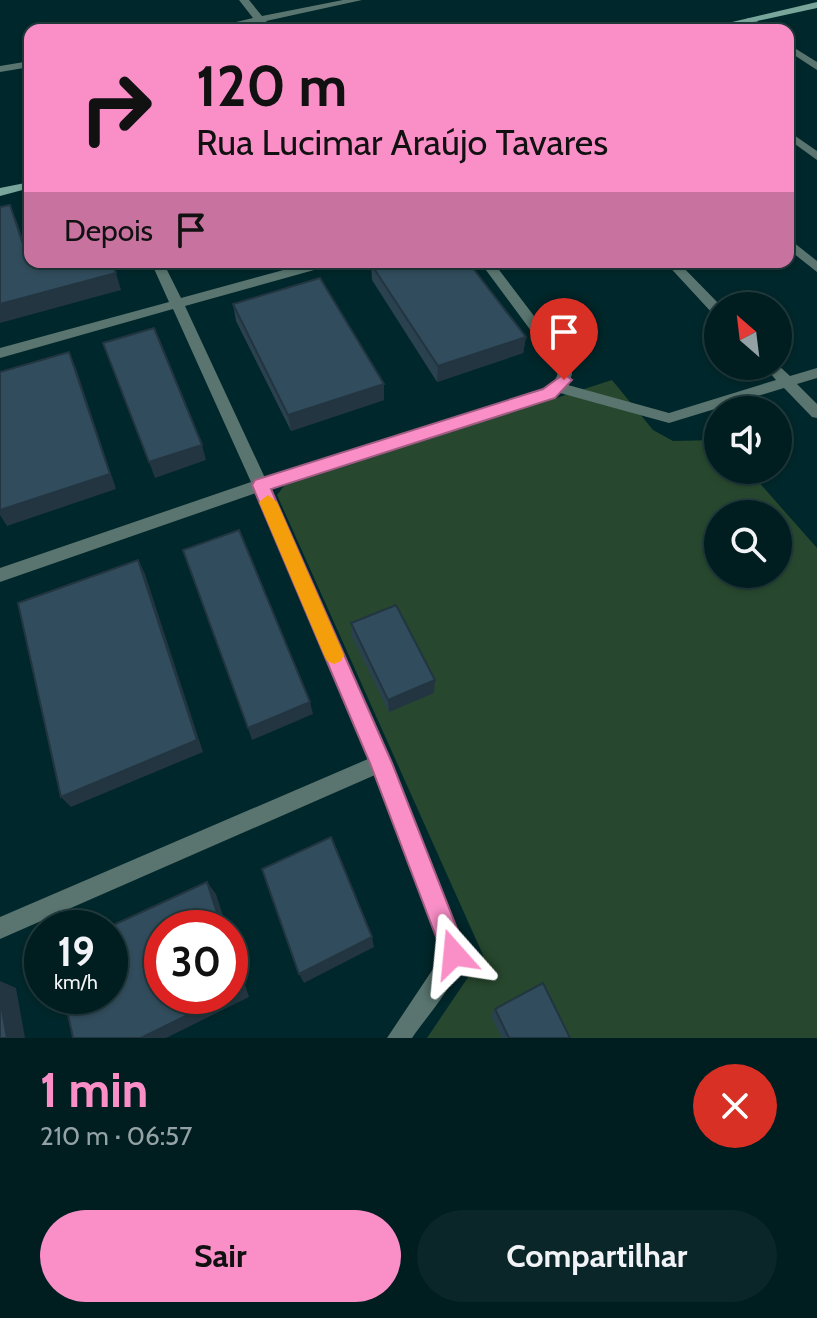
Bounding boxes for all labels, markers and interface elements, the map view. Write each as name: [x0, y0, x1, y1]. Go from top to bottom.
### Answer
text: 120 m: [196, 52, 347, 120]
icon: right: [64, 56, 168, 160]
text: Rua Lucimar Araújo Tavares: [196, 120, 608, 164]
icon: arrive: [169, 208, 213, 252]
text: Depois: [64, 212, 153, 249]
north arrow: [704, 292, 792, 380]
map controls: [704, 292, 792, 588]
pin: [530, 298, 598, 380]
icon: arrive: [542, 310, 586, 354]
button: sound: [704, 396, 792, 484]
button: search: [704, 500, 792, 588]
speed limit sign: 30: [144, 910, 248, 1014]
position arrow: [412, 912, 496, 996]
text: 19: [57, 927, 95, 976]
text: km/h: [54, 970, 98, 994]
text: 1 min: [40, 1061, 148, 1119]
button: close: [693, 1064, 777, 1148]
text: 210 m · 06:57: [40, 1120, 192, 1152]
button: Sair: [40, 1210, 401, 1302]
button: Compartilhar: [417, 1210, 777, 1302]

